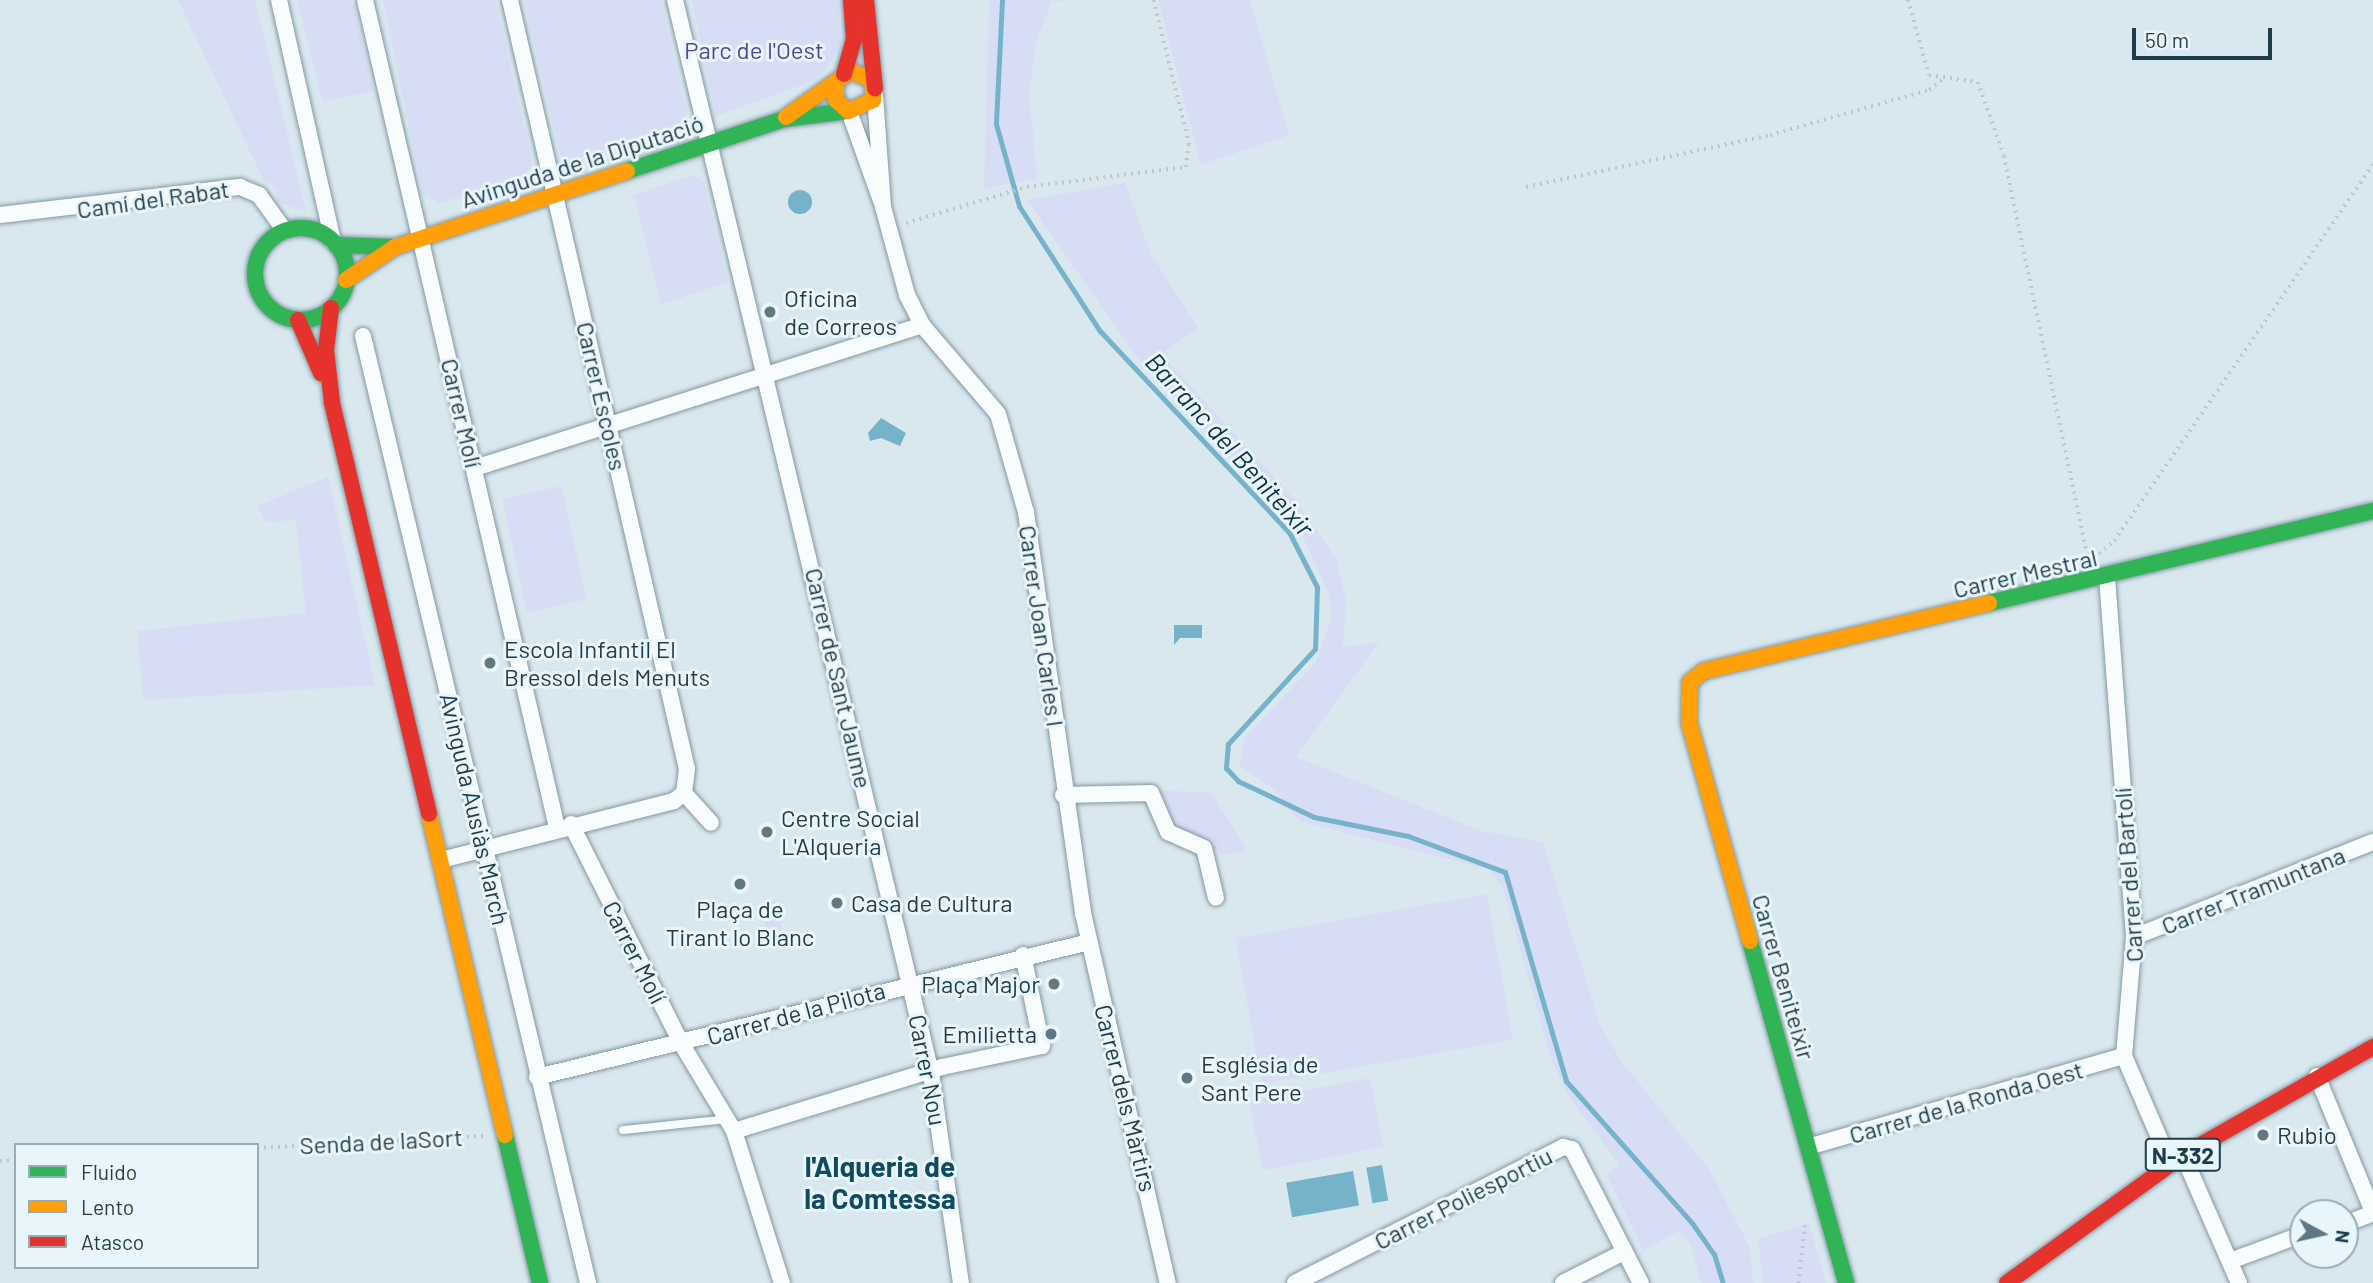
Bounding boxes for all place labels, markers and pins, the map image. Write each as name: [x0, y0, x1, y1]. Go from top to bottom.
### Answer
place label: Oficina de Correos: [784, 284, 897, 340]
marker: Oficina de Correos: [762, 304, 778, 320]
place label: Escola Infantil El Bressol dels Menuts: [504, 635, 710, 691]
marker: Escola Infantil El Bressol dels Menuts: [482, 655, 498, 671]
place label: Centre Social L'Alqueria: [781, 804, 920, 860]
marker: Centre Social L'Alqueria: [759, 824, 775, 840]
marker: Plaça de Tirant lo Blanc: [732, 876, 748, 892]
place label: Casa de Cultura: [851, 889, 1012, 917]
place label: Plaça de Tirant lo Blanc: [666, 895, 814, 951]
marker: Casa de Cultura: [829, 895, 845, 911]
place label: Plaça Major: [921, 970, 1040, 998]
marker: Plaça Major: [1046, 976, 1062, 992]
place label: Emilietta: [943, 1020, 1037, 1048]
marker: Emilietta: [1043, 1026, 1059, 1042]
place label: Església de Sant Pere: [1201, 1050, 1319, 1106]
marker: Església de Sant Pere: [1179, 1070, 1195, 1086]
place label: Rubio: [2277, 1121, 2337, 1149]
marker: Rubio: [2255, 1127, 2271, 1143]

